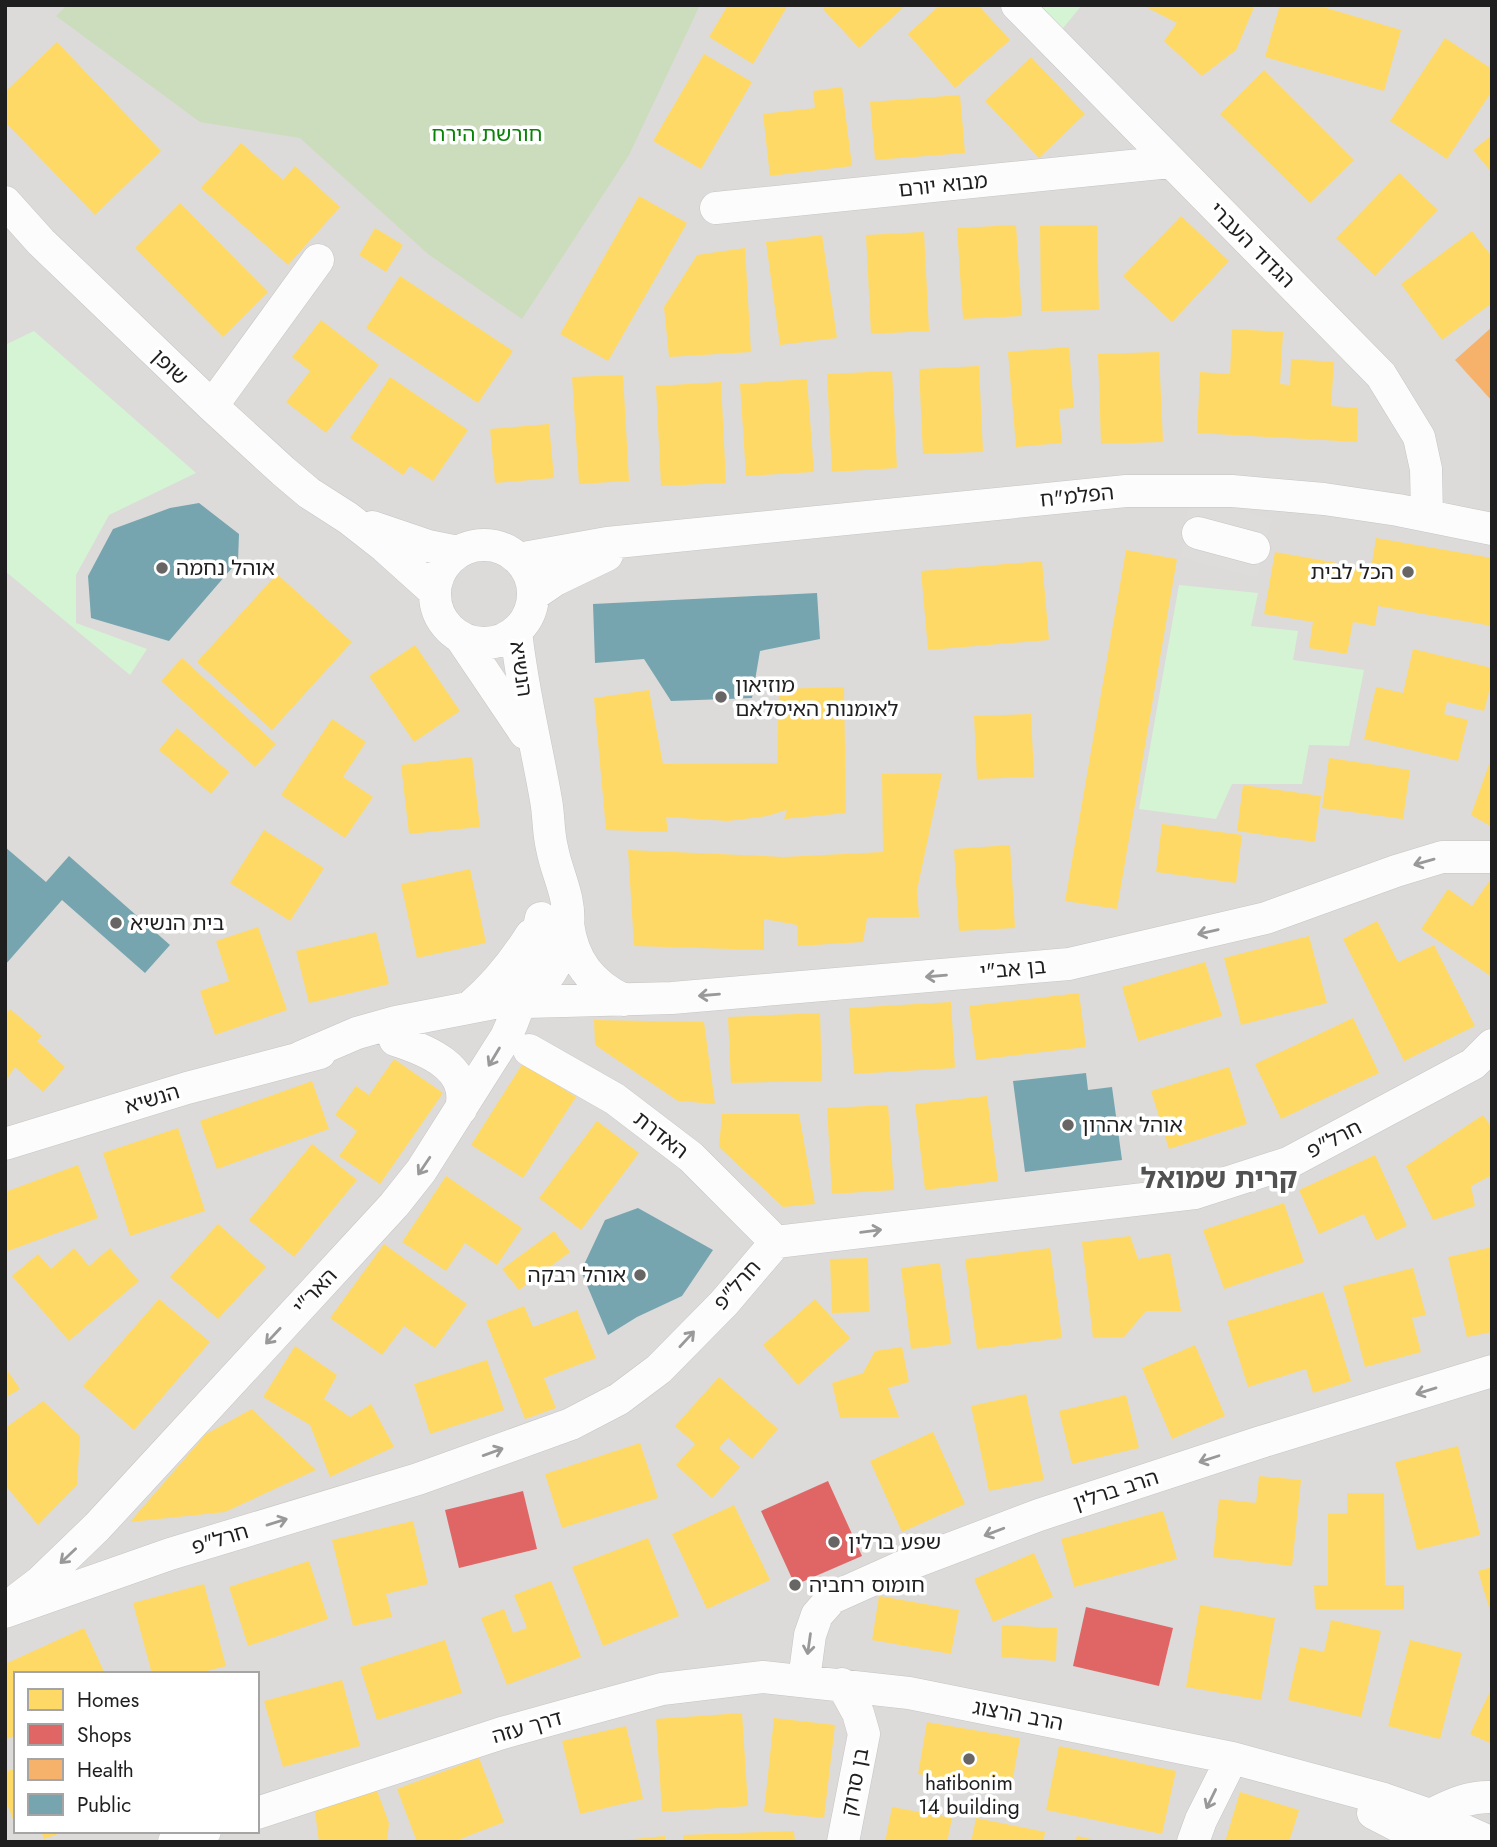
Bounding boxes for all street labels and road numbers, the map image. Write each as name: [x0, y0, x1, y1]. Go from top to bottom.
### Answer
street label: מבוא יורם: [897, 165, 989, 205]
street label: הגדוד העברי: [1202, 195, 1302, 295]
street label: שופן: [145, 342, 195, 392]
street label: הפלמ"ח: [1039, 477, 1115, 515]
street label: הנשיא: [502, 639, 540, 699]
street label: בן אב"י: [979, 951, 1047, 987]
street label: הנשיא: [121, 1076, 183, 1122]
street label: האדרת: [627, 1104, 695, 1166]
street label: חרל"פ: [1301, 1112, 1367, 1166]
street label: חרל"פ: [706, 1253, 768, 1317]
street label: האר"י: [286, 1261, 344, 1321]
street label: הרב ברלין: [1069, 1462, 1163, 1518]
street label: חרל"פ: [188, 1516, 252, 1562]
street label: הרב הרצוג: [970, 1692, 1066, 1738]
street label: דרך עזה: [488, 1703, 566, 1751]
street label: בן סרוק: [834, 1745, 876, 1819]

